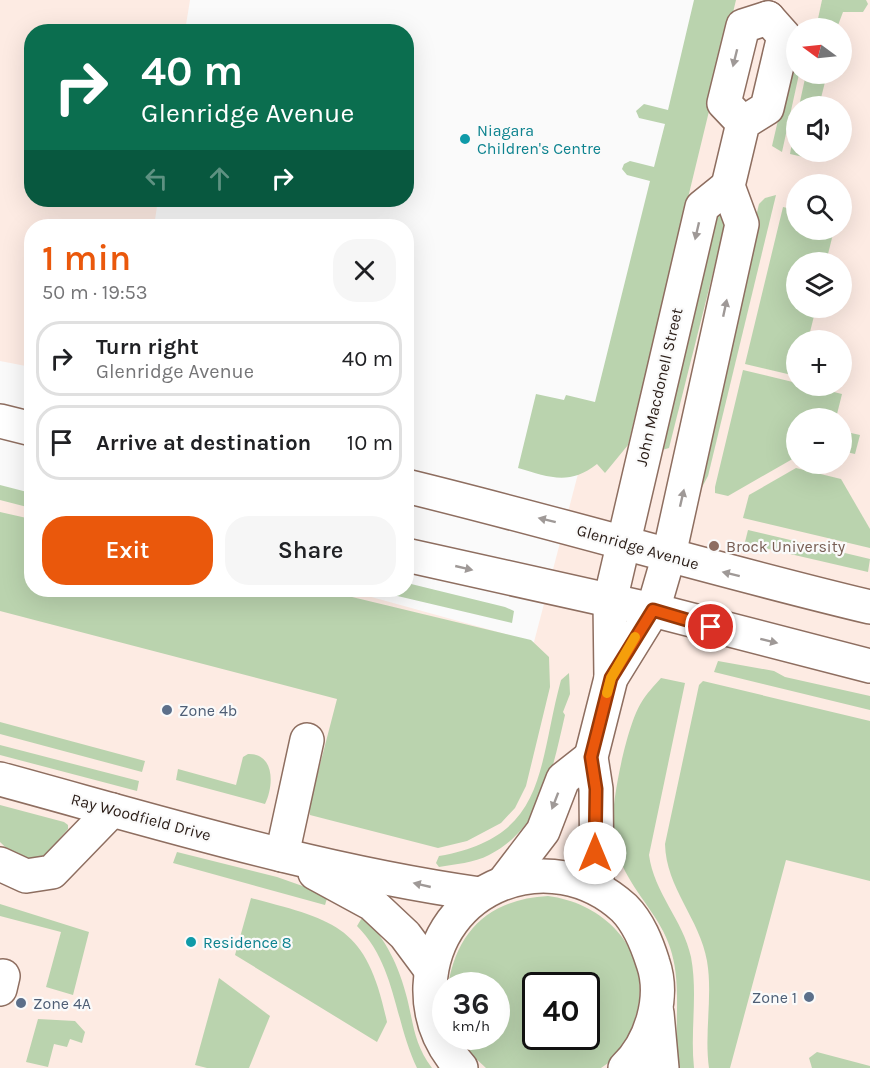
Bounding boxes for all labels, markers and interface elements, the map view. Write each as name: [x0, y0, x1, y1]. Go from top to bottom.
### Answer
north arrow: [786, 18, 852, 84]
map controls: [786, 18, 852, 474]
text: 40 m: [141, 46, 243, 96]
icon: right: [42, 48, 120, 126]
one-way arrow: [730, 49, 740, 67]
button: sound: [786, 96, 852, 162]
text: Glenridge Avenue: [141, 97, 354, 129]
place label: Niagara Children's Centre: [477, 121, 601, 158]
marker: Niagara Children's Centre: [458, 132, 472, 146]
icon: left: [140, 162, 173, 195]
icon: ahead: [203, 162, 236, 195]
icon: right: [266, 162, 299, 195]
button: search: [786, 174, 852, 240]
one-way arrow: [691, 222, 701, 240]
text: 1 min: [42, 237, 131, 279]
button: close: [333, 239, 396, 302]
button: layers: [786, 252, 852, 318]
text: 50 m · 19:53: [42, 281, 148, 304]
one-way arrow: [721, 298, 730, 317]
street label: John Macdonell Street: [632, 306, 686, 468]
button: +: [786, 330, 852, 396]
text: Turn right: [96, 334, 199, 360]
icon: right: [45, 342, 78, 375]
text: 40 m: [342, 346, 393, 372]
text: Glenridge Avenue: [96, 360, 254, 383]
button: −: [786, 408, 852, 474]
icon: arrive: [45, 426, 78, 459]
text: Arrive at destination: [96, 430, 311, 456]
text: 10 m: [347, 430, 393, 456]
one-way arrow: [678, 489, 688, 507]
one-way arrow: [538, 515, 556, 525]
button: Exit: [42, 516, 213, 585]
button: Share: [225, 516, 396, 585]
street label: Glenridge Avenue: [575, 520, 701, 574]
place label: Brock University: [726, 537, 846, 556]
marker: Brock University: [707, 539, 721, 553]
one-way arrow: [454, 564, 473, 573]
one-way arrow: [722, 568, 741, 578]
pin: [685, 601, 736, 652]
icon: arrive: [694, 610, 727, 643]
one-way arrow: [760, 636, 778, 646]
place label: Zone 4b: [179, 701, 237, 720]
marker: Zone 4b: [160, 703, 174, 717]
street label: Ray Woodfield Drive: [69, 789, 213, 845]
one-way arrow: [550, 792, 560, 810]
position arrow: [563, 821, 627, 885]
one-way arrow: [413, 879, 431, 889]
place label: Residence 8: [203, 933, 292, 952]
marker: Residence 8: [184, 935, 198, 949]
speed limit sign: 40: [522, 972, 600, 1050]
text: 36: [453, 986, 489, 1022]
place label: Zone 1: [752, 988, 797, 1007]
marker: Zone 1: [802, 990, 816, 1004]
place label: Zone 4A: [33, 994, 91, 1013]
marker: Zone 4A: [14, 996, 28, 1010]
text: km/h: [452, 1017, 490, 1035]

